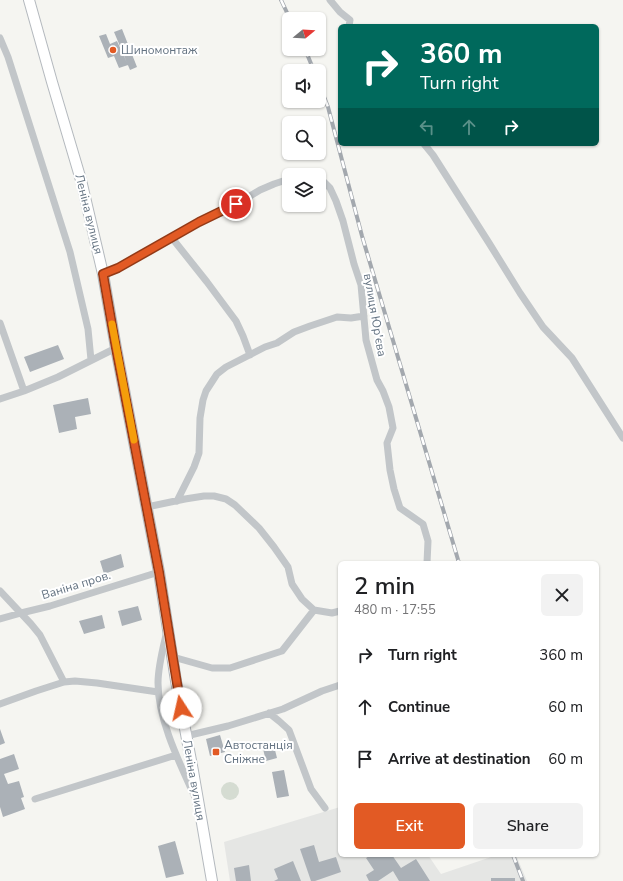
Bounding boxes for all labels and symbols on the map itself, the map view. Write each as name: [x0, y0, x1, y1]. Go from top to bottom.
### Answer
north arrow: [282, 12, 326, 56]
place label: Шиномонтаж: [121, 42, 198, 58]
marker: Шиномонтаж: [108, 45, 118, 55]
street label: Леніна вулиця: [71, 172, 107, 256]
pin: [219, 187, 253, 221]
street label: вулиця Юр'єва: [360, 272, 390, 358]
street label: Ваніна пров.: [40, 567, 112, 603]
position arrow: [160, 687, 202, 729]
place label: Автостанція Сніжне: [224, 737, 293, 767]
street label: Леніна вулиця: [179, 738, 209, 822]
marker: Автостанція Сніжне: [211, 747, 221, 757]

